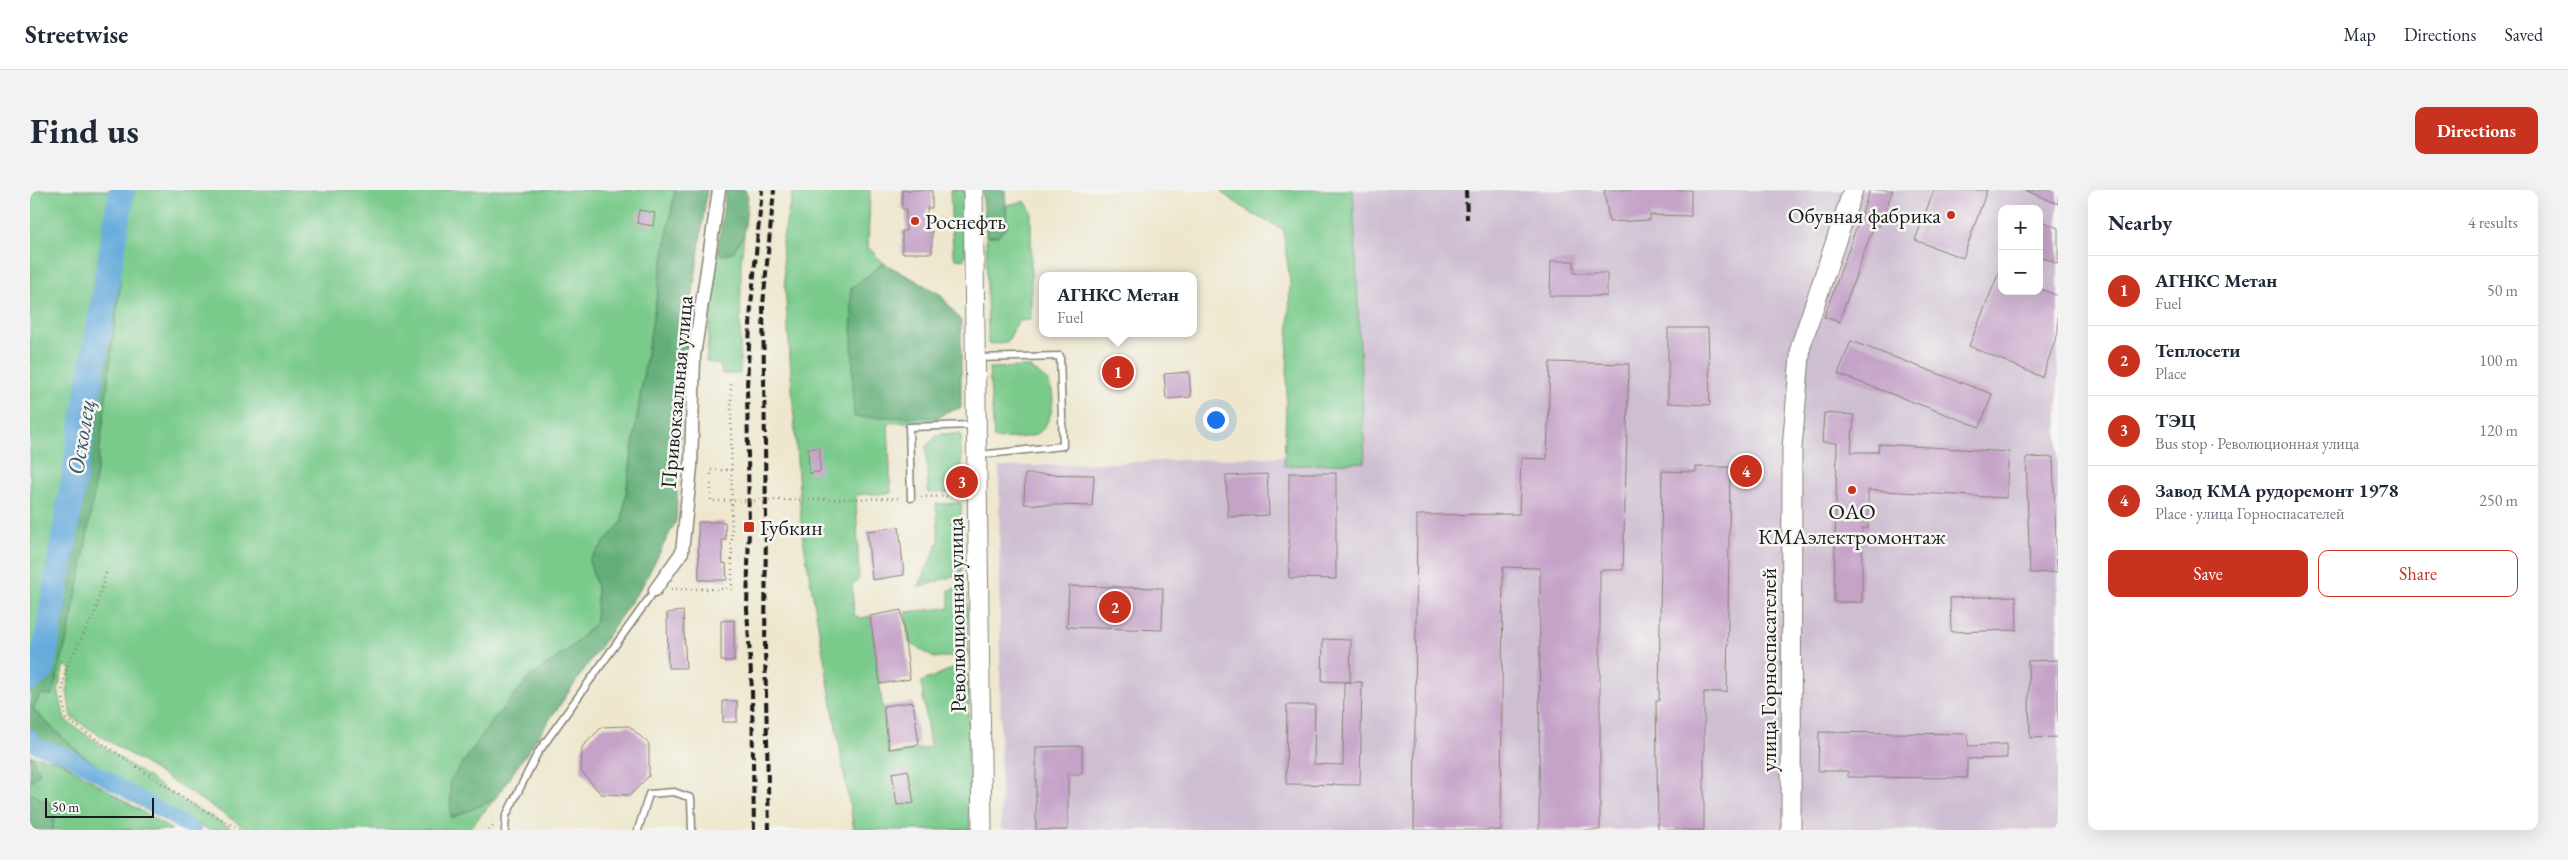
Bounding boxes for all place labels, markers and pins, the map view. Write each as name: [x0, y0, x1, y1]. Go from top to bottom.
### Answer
place label: Обувная фабрика: [1788, 201, 1941, 230]
place label: Роснефть: [925, 207, 1006, 236]
marker: Обувная фабрика: [1945, 209, 1957, 221]
marker: Роснефть: [909, 215, 921, 227]
pin: 1: [1102, 353, 1134, 391]
pin: 4: [1730, 452, 1762, 490]
pin: 3: [946, 463, 978, 501]
marker: ОАО КМАэлектромонтаж: [1846, 484, 1858, 496]
place label: ОАО КМАэлектромонтаж: [1758, 497, 1946, 551]
place label: Губкин: [760, 513, 823, 542]
marker: Губкин: [742, 520, 756, 534]
pin: 2: [1099, 588, 1131, 626]

